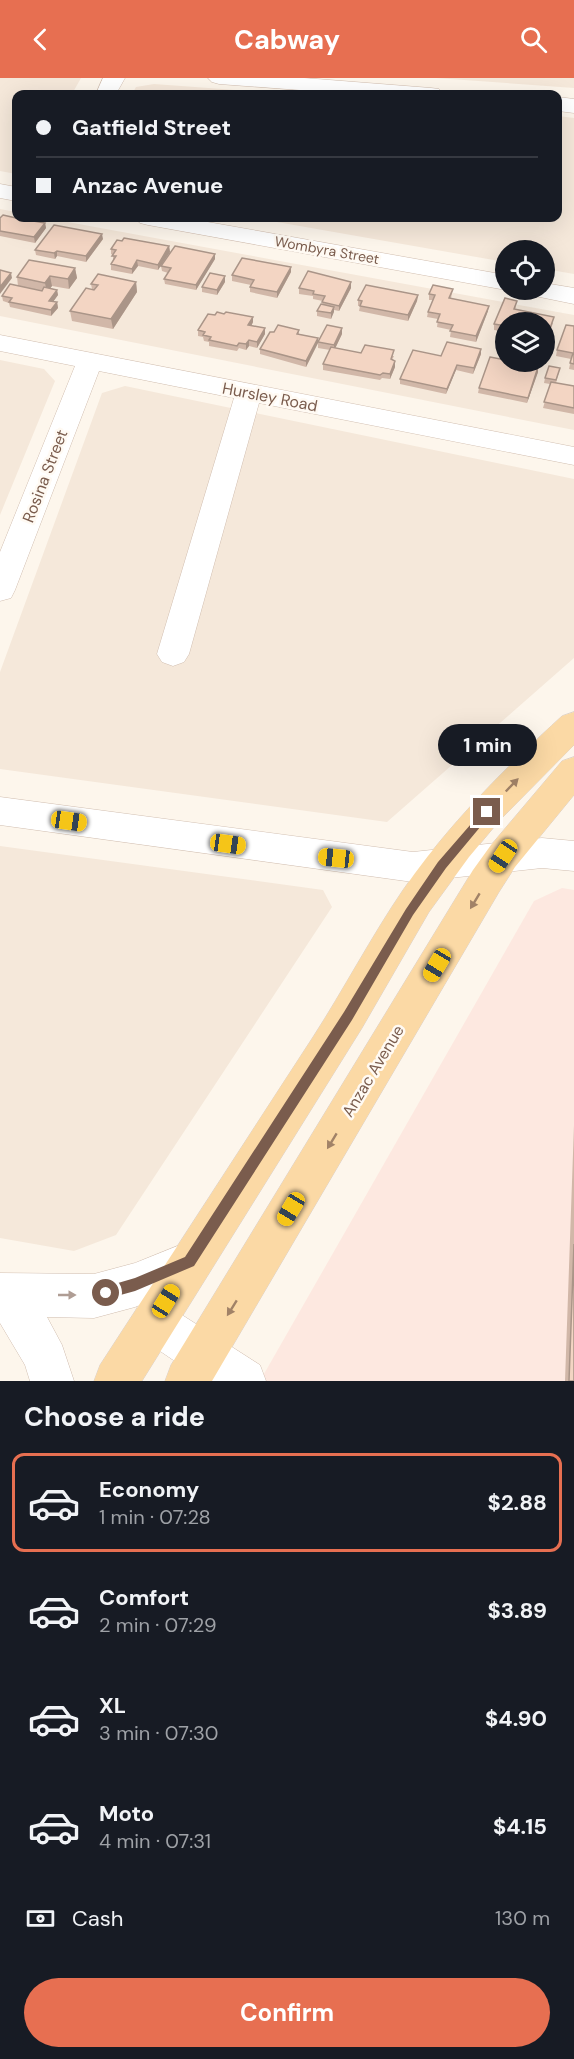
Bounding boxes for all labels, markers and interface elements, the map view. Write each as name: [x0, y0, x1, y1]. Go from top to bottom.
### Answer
text: Cabway: [234, 22, 340, 57]
icon: back: [24, 23, 57, 56]
icon: search: [517, 23, 550, 56]
text: Gatfield Street: [72, 113, 231, 142]
text: Anzac Avenue: [72, 171, 223, 200]
street label: Wombyra Street: [273, 232, 381, 268]
map controls: [495, 240, 555, 372]
button: locate: [495, 240, 555, 300]
button: layers: [495, 312, 555, 372]
street label: Hursley Road: [221, 377, 319, 417]
street label: Rosina Street: [18, 427, 72, 525]
callout: 1 min: [438, 725, 536, 767]
text: 1 min: [463, 732, 512, 758]
one-way arrow: [505, 777, 519, 792]
route end: [473, 798, 500, 825]
car: [50, 810, 88, 832]
car: [209, 833, 247, 855]
car: [485, 836, 521, 876]
car: [317, 847, 355, 869]
one-way arrow: [469, 893, 480, 909]
car: [420, 945, 454, 985]
street label: Anzac Avenue: [337, 1021, 409, 1121]
one-way arrow: [327, 1133, 337, 1150]
car: [274, 1189, 308, 1229]
route start: [92, 1279, 119, 1306]
car: [149, 1281, 183, 1321]
one-way arrow: [57, 1291, 76, 1300]
one-way arrow: [226, 1300, 237, 1316]
text: Choose a ride: [24, 1399, 205, 1434]
text: Economy: [99, 1475, 199, 1504]
icon: car: [27, 1476, 81, 1530]
text: $2.88: [488, 1488, 547, 1517]
text: 1 min · 07:28: [99, 1504, 211, 1530]
text: Comfort: [99, 1583, 189, 1612]
icon: car: [27, 1584, 81, 1638]
text: $3.89: [488, 1596, 547, 1625]
text: 2 min · 07:29: [99, 1612, 217, 1638]
text: XL: [99, 1691, 126, 1720]
icon: car: [27, 1692, 81, 1746]
text: $4.90: [485, 1704, 547, 1733]
text: 3 min · 07:30: [99, 1720, 218, 1746]
text: Moto: [99, 1799, 154, 1828]
icon: car: [27, 1800, 81, 1854]
text: $4.15: [493, 1812, 547, 1841]
text: 4 min · 07:31: [99, 1828, 211, 1854]
icon: cash: [24, 1902, 57, 1935]
text: Cash: [72, 1904, 123, 1933]
text: 130 m: [495, 1905, 550, 1931]
button: Confirm: [24, 1978, 550, 2047]

